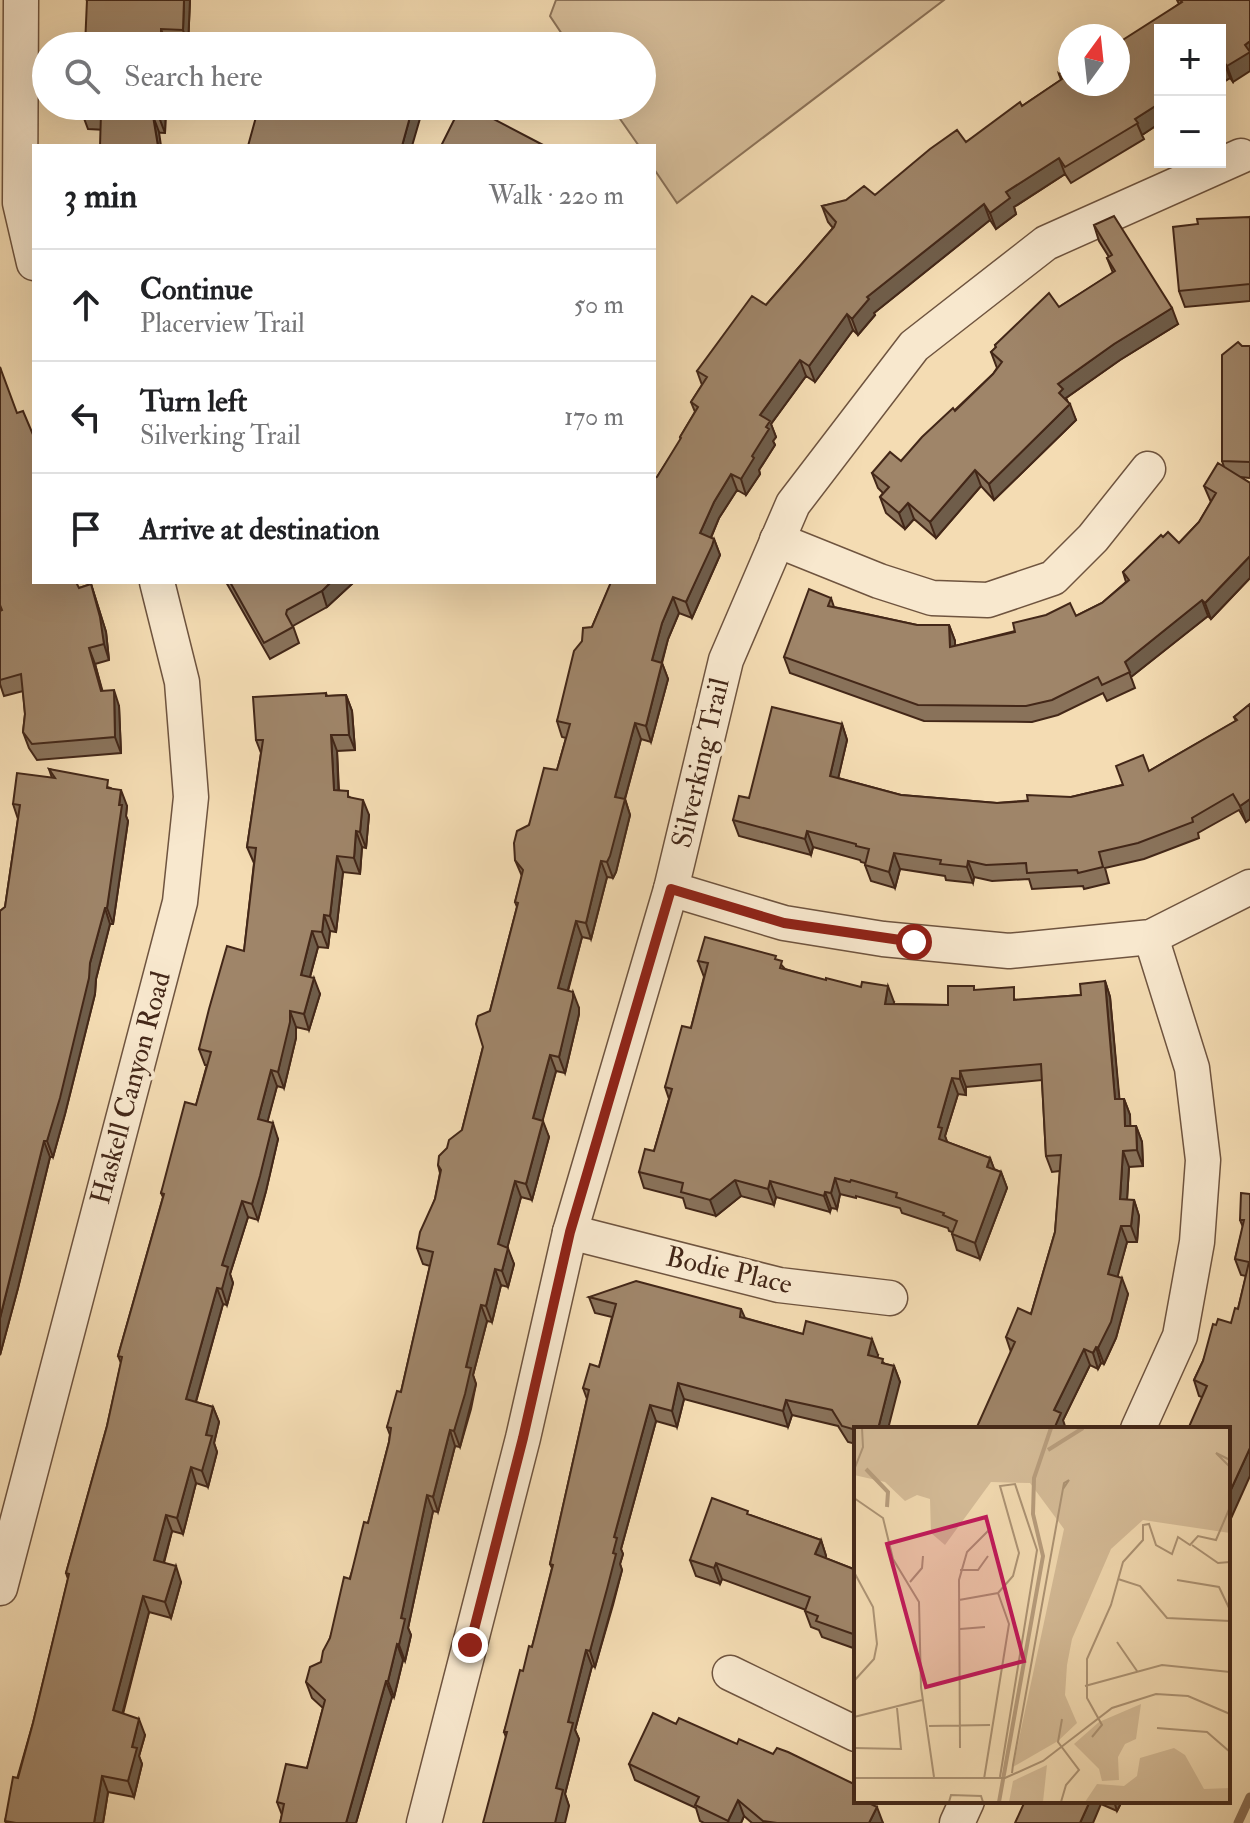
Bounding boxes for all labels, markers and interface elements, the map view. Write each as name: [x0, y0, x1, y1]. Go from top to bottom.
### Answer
north arrow: [1058, 24, 1130, 96]
map controls: [1154, 24, 1226, 168]
button: +: [1154, 24, 1226, 96]
search box: [32, 32, 656, 120]
icon: search: [60, 54, 104, 98]
text: Search here: [124, 58, 263, 95]
button: −: [1154, 96, 1226, 168]
text: 3 min: [64, 175, 137, 218]
text: Walk · 220 m: [489, 180, 624, 212]
text: Continue: [140, 271, 253, 308]
icon: ahead: [64, 283, 108, 327]
text: 50 m: [574, 289, 624, 321]
text: Placerview Trail: [140, 308, 305, 340]
text: Turn left: [140, 383, 247, 420]
icon: left: [64, 395, 108, 439]
text: 170 m: [564, 401, 624, 433]
text: Silverking Trail: [140, 420, 301, 452]
icon: arrive: [64, 507, 108, 551]
text: Arrive at destination: [140, 511, 380, 548]
street label: Silverking Trail: [664, 675, 738, 851]
route start: [896, 924, 932, 960]
street label: Haskell Canyon Road: [83, 968, 179, 1208]
street label: Bodie Place: [662, 1239, 796, 1303]
inset map: [854, 1427, 1230, 1803]
route end: [452, 1627, 488, 1663]

